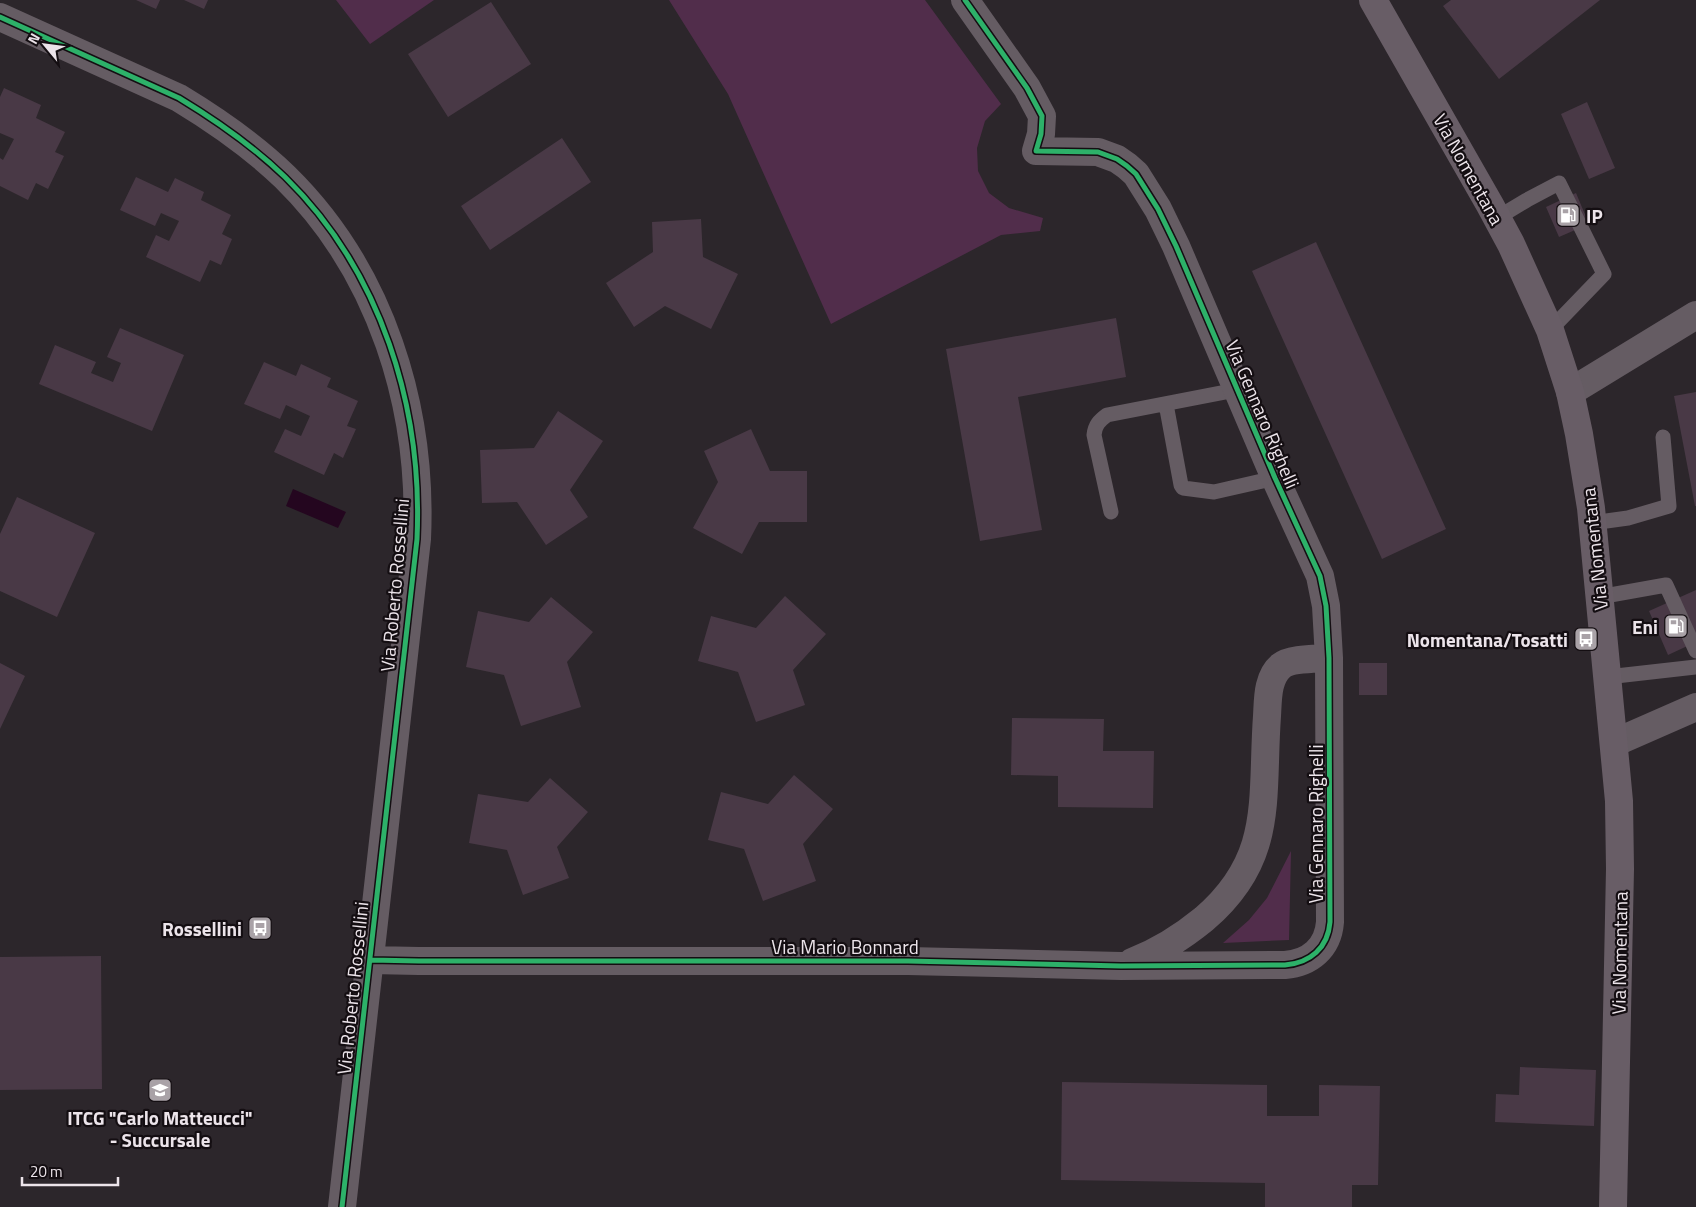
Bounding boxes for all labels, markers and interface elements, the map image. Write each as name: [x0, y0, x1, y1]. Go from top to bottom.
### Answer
north arrow: [20, 20, 70, 70]
text: N: [22, 29, 45, 48]
street label: Via Nomentana: [1426, 108, 1512, 230]
place label: IP: [1586, 201, 1603, 230]
fuel station icon: IP: [1555, 202, 1581, 228]
street label: Via Gennaro Righelli: [1219, 335, 1307, 493]
street label: Via Nomentana: [1573, 486, 1615, 612]
street label: Via Roberto Rossellini: [372, 497, 416, 673]
place label: Eni: [1632, 612, 1658, 641]
fuel station icon: Eni: [1663, 613, 1689, 639]
place label: Nomentana/Tosatti: [1407, 625, 1568, 654]
bus stop icon: Nomentana/Tosatti: [1573, 626, 1599, 652]
street label: Via Gennaro Righelli: [1301, 744, 1330, 904]
street label: Via Nomentana: [1603, 891, 1635, 1015]
street label: Via Roberto Rossellini: [329, 900, 375, 1076]
place label: Rossellini: [162, 914, 242, 943]
bus stop icon: Rossellini: [247, 915, 273, 941]
street label: Via Mario Bonnard: [771, 932, 919, 961]
school or university icon: ITCG "Carlo Matteucci" - Succursale: [147, 1077, 173, 1103]
place label: ITCG "Carlo Matteucci" - Succursale: [67, 1103, 253, 1154]
scale bar: [22, 1154, 119, 1186]
text: 20 m: [30, 1160, 63, 1183]

